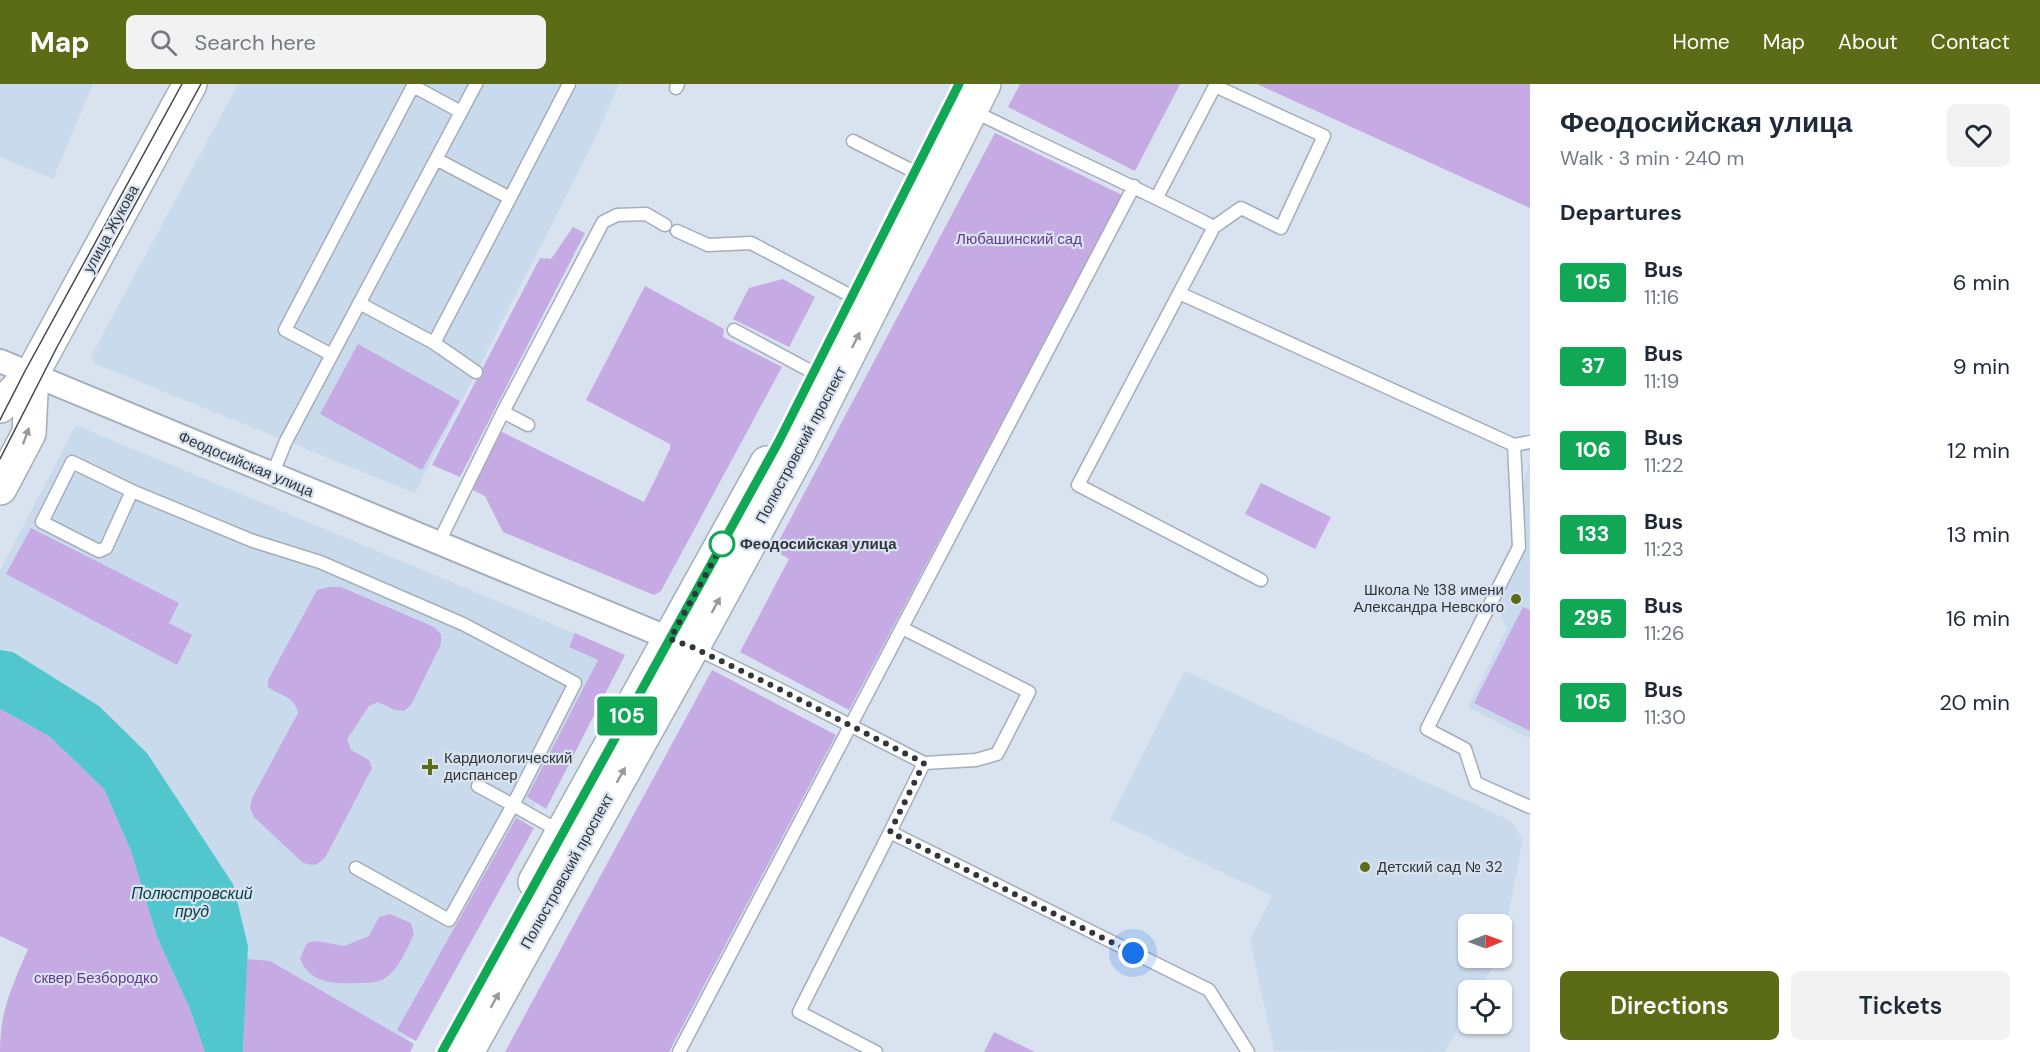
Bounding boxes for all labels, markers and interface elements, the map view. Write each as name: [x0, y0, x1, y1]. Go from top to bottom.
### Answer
search box: [126, 15, 546, 69]
text: Map: [30, 24, 90, 61]
icon: search: [147, 26, 180, 59]
text: Search here: [195, 28, 316, 57]
text: Home: [1672, 28, 1730, 56]
text: Map: [1763, 28, 1805, 56]
text: About: [1838, 28, 1898, 56]
text: Contact: [1931, 28, 2010, 56]
text: Феодосийская улица: [1560, 104, 1852, 141]
button: heart: [1947, 104, 2010, 167]
text: Walk · 3 min · 240 m: [1560, 145, 1744, 171]
street label: улица Жукова: [79, 181, 144, 277]
text: Departures: [1560, 198, 1682, 227]
park label: Любашинский сад: [956, 229, 1082, 249]
text: Bus: [1644, 255, 1683, 284]
text: 105: [1575, 268, 1611, 296]
text: 6 min: [1953, 268, 2010, 297]
text: 11:16: [1644, 284, 1679, 310]
one-way arrow: [851, 331, 861, 348]
text: Bus: [1644, 339, 1683, 368]
text: 37: [1581, 352, 1605, 380]
text: 9 min: [1953, 352, 2010, 381]
street label: Полюстровский проспект: [751, 363, 851, 527]
text: 11:19: [1644, 368, 1679, 394]
text: Bus: [1644, 423, 1683, 452]
street label: Феодосийская улица: [175, 426, 317, 502]
one-way arrow: [22, 427, 32, 445]
text: 106: [1575, 436, 1611, 464]
text: 12 min: [1947, 436, 2010, 465]
text: 11:22: [1644, 452, 1684, 478]
text: Bus: [1644, 507, 1683, 536]
text: 133: [1577, 520, 1609, 548]
text: 13 min: [1947, 520, 2010, 549]
marker: Феодосийская улица: [709, 531, 735, 557]
place label: Феодосийская улица: [740, 534, 897, 554]
text: 11:23: [1644, 536, 1684, 562]
place label: Школа № 138 имени Александра Невского: [1354, 580, 1504, 617]
text: Bus: [1644, 591, 1683, 620]
marker: Школа № 138 имени Александра Невского: [1509, 592, 1523, 606]
one-way arrow: [711, 596, 721, 613]
text: 295: [1574, 604, 1612, 632]
text: 16 min: [1946, 604, 2010, 633]
text: 11:26: [1644, 620, 1685, 646]
text: Bus: [1644, 675, 1683, 704]
text: 105: [1575, 688, 1611, 716]
text: 20 min: [1939, 688, 2010, 717]
line badge: 105: [592, 696, 662, 736]
text: 105: [609, 702, 645, 730]
text: 11:30: [1644, 704, 1686, 730]
place label: Кардиологический диспансер: [444, 748, 572, 785]
marker: Кардиологический диспансер: [421, 758, 439, 776]
one-way arrow: [616, 767, 626, 784]
street label: Полюстровский проспект: [516, 790, 618, 952]
place label: Детский сад № 32: [1377, 857, 1503, 877]
marker: Детский сад № 32: [1358, 860, 1372, 874]
water label: Полюстровский пруд: [131, 883, 253, 922]
north arrow: [1458, 914, 1512, 968]
map controls: [1458, 914, 1512, 1034]
your location: [1118, 938, 1148, 968]
park label: сквер Безбородко: [34, 968, 158, 988]
button: Directions: [1560, 971, 1779, 1040]
button: Tickets: [1791, 971, 2010, 1040]
button: locate: [1458, 980, 1512, 1034]
one-way arrow: [490, 992, 500, 1009]

